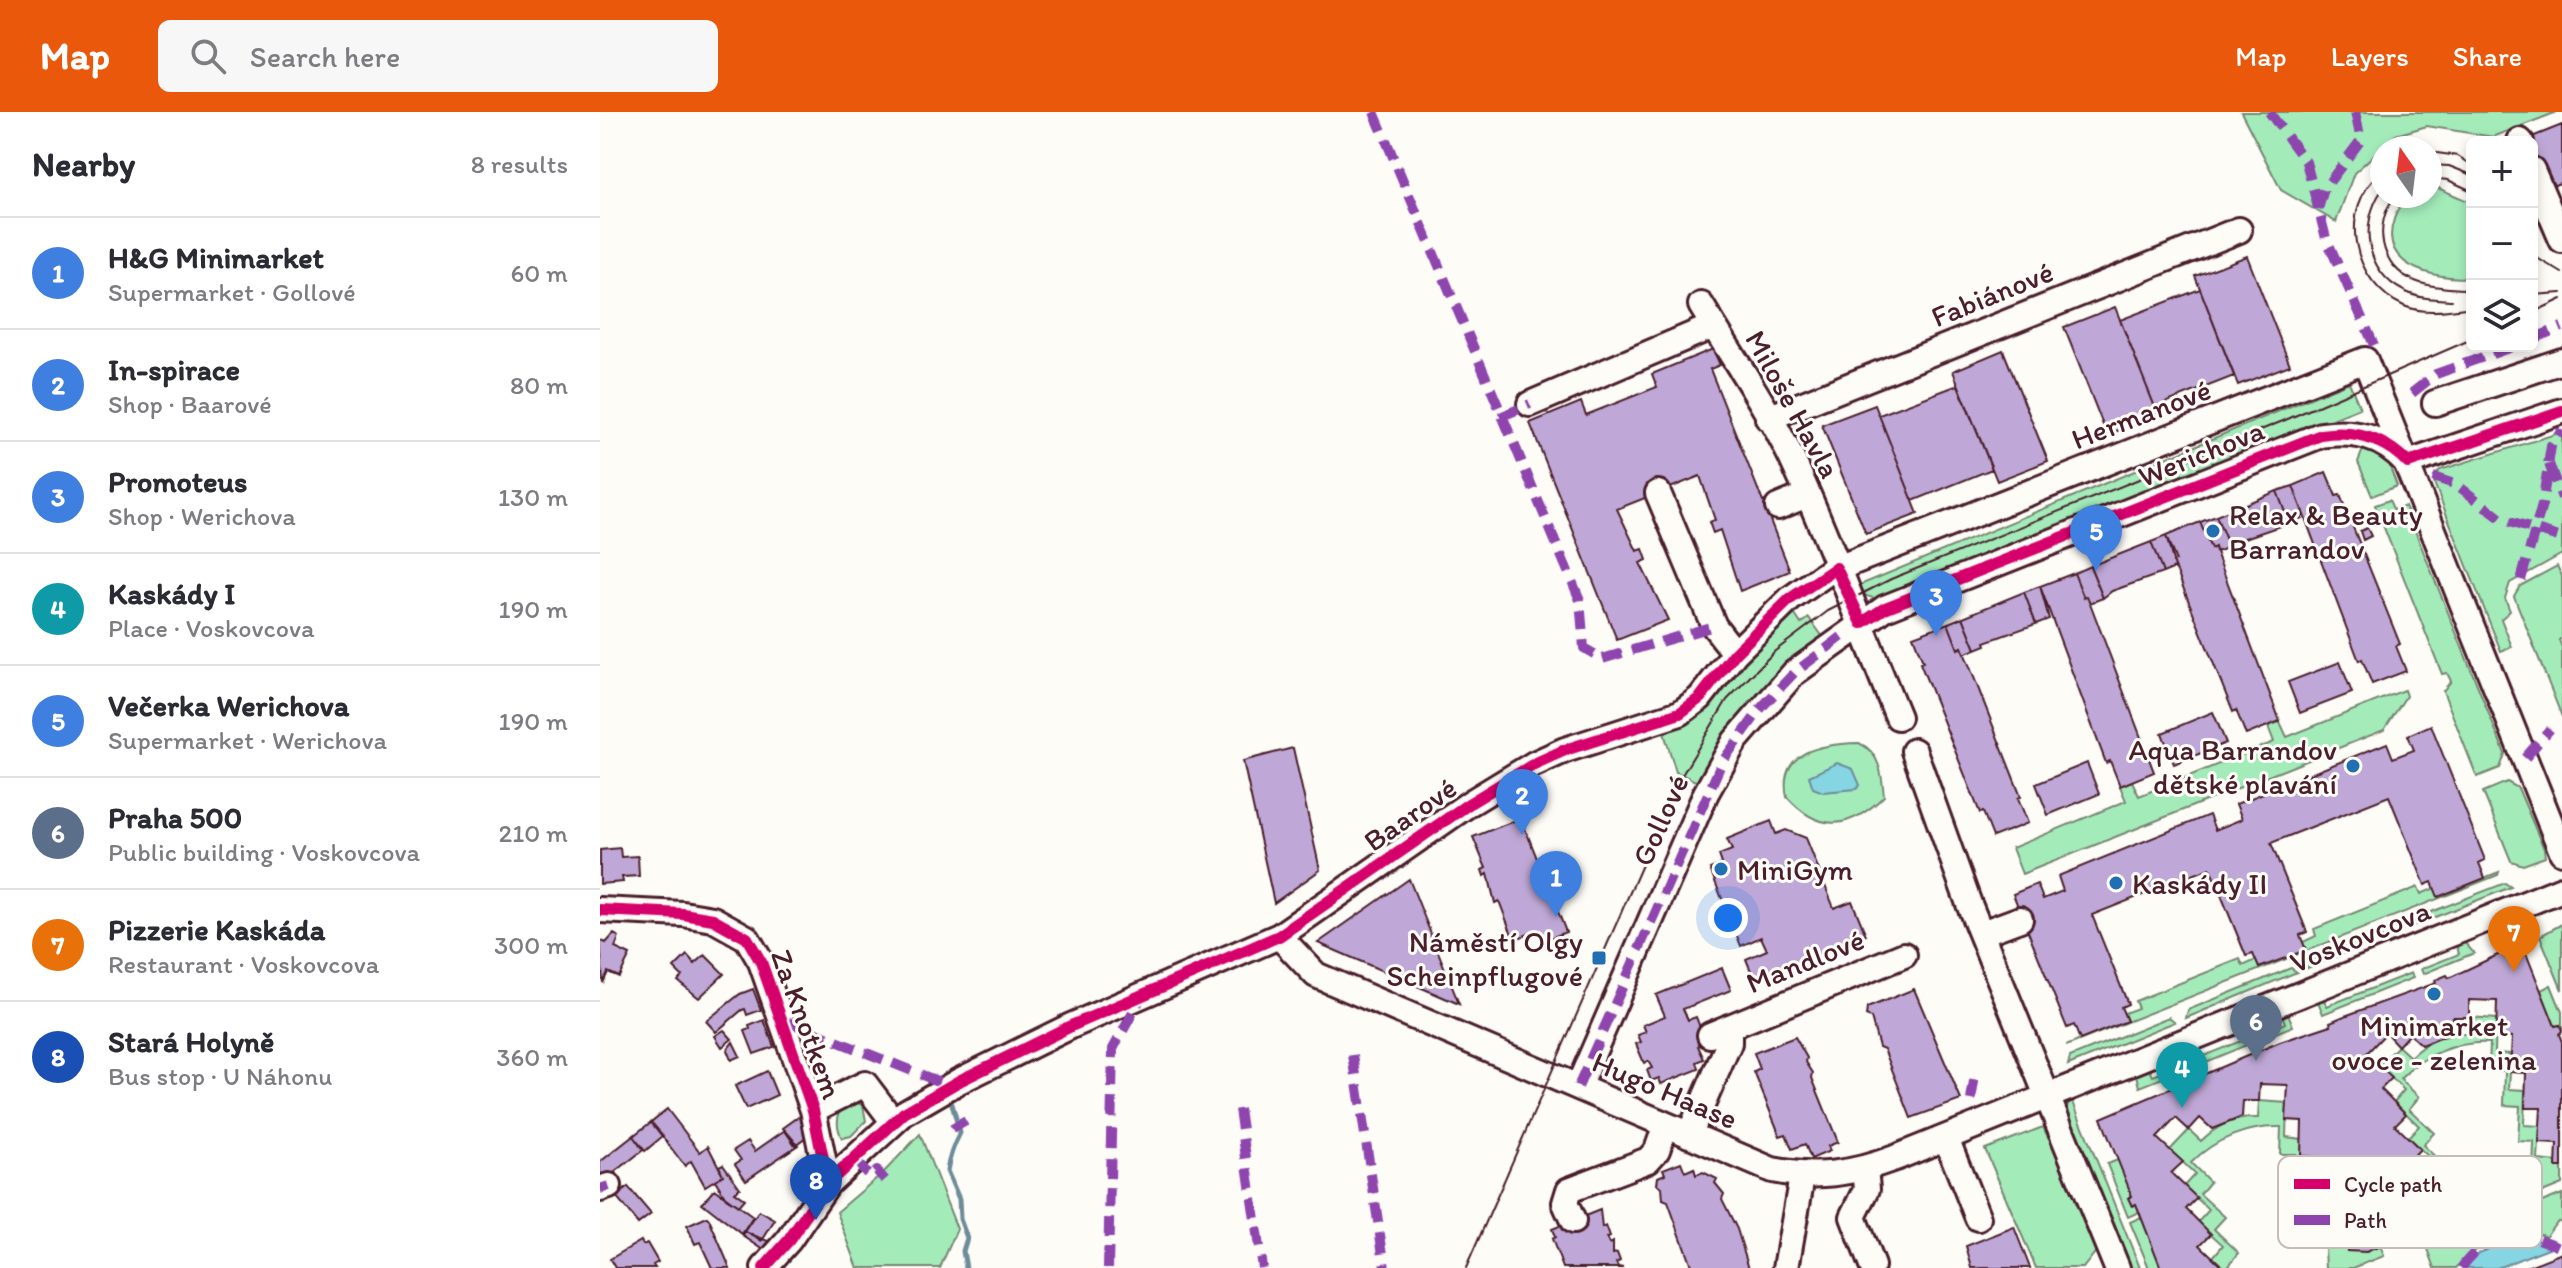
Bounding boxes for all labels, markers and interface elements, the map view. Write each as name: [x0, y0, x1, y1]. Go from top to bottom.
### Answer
search box: [158, 20, 718, 92]
text: Map: [40, 33, 110, 79]
icon: search: [186, 34, 230, 78]
text: Search here: [250, 38, 400, 75]
text: Map: [2235, 39, 2287, 73]
text: Layers: [2331, 39, 2409, 73]
text: Share: [2453, 39, 2522, 73]
north arrow: [2370, 136, 2442, 208]
map controls: [2466, 136, 2538, 352]
button: +: [2466, 136, 2538, 208]
text: Nearby: [32, 144, 135, 185]
text: 8 results: [471, 148, 568, 180]
button: −: [2466, 208, 2538, 280]
text: H&G Minimarket: [108, 239, 324, 276]
street label: Fabiánové: [1926, 253, 2058, 335]
text: 1: [52, 257, 64, 289]
text: 60 m: [511, 257, 568, 289]
text: Supermarket · Gollové: [108, 276, 356, 308]
button: layers: [2466, 280, 2538, 352]
street label: Miloše Havla: [1737, 324, 1849, 484]
text: In-spirace: [108, 351, 240, 388]
text: 2: [51, 369, 65, 401]
text: 80 m: [510, 369, 568, 401]
street label: Hermanové: [2066, 371, 2216, 457]
text: Shop · Baarové: [108, 388, 272, 420]
street label: Werichova: [2133, 411, 2270, 495]
text: Promoteus: [108, 463, 247, 500]
text: 3: [51, 481, 65, 513]
text: 130 m: [498, 481, 568, 513]
place label: Relax & Beauty Barrandov: [2229, 496, 2423, 567]
text: Shop · Werichova: [108, 500, 296, 532]
pin: 5: [2070, 505, 2122, 571]
marker: Relax & Beauty Barrandov: [2204, 522, 2222, 540]
pin: 3: [1910, 570, 1962, 636]
text: Kaskády I: [108, 575, 235, 612]
text: 4: [50, 593, 66, 625]
text: 190 m: [499, 593, 568, 625]
text: Place · Voskovcova: [108, 612, 315, 644]
text: Večerka Werichova: [108, 687, 349, 724]
text: 5: [51, 705, 65, 737]
text: 190 m: [499, 705, 568, 737]
text: Supermarket · Werichova: [108, 724, 387, 756]
place label: Aqua Barrandov dětské plavání: [2128, 731, 2337, 802]
marker: Aqua Barrandov dětské plavání: [2344, 757, 2362, 775]
street label: Gollové: [1623, 768, 1697, 872]
street label: Baarové: [1356, 769, 1464, 859]
pin: 2: [1496, 769, 1548, 835]
text: Praha 500: [108, 799, 242, 836]
text: 6: [51, 817, 65, 849]
text: 210 m: [499, 817, 568, 849]
text: Public building · Voskovcova: [108, 836, 420, 868]
pin: 1: [1530, 851, 1582, 917]
place label: MiniGym: [1737, 851, 1853, 888]
marker: MiniGym: [1712, 860, 1730, 878]
place label: Kaskády II: [2132, 865, 2267, 902]
marker: Kaskády II: [2107, 874, 2125, 892]
street label: Voskovcova: [2284, 891, 2436, 981]
your location: [1708, 898, 1748, 938]
pin: 7: [2488, 906, 2540, 972]
text: Pizzerie Kaskáda: [108, 911, 325, 948]
street label: Mandlové: [1741, 921, 1869, 1001]
place label: Náměstí Olgy Scheinpflugové: [1386, 923, 1583, 994]
text: 7: [52, 929, 64, 961]
text: 300 m: [494, 929, 568, 961]
street label: Za Knotkem: [763, 944, 851, 1104]
text: Restaurant · Voskovcova: [108, 948, 379, 980]
marker: Náměstí Olgy Scheinpflugové: [1590, 949, 1608, 967]
marker: Minimarket ovoce - zelenina: [2425, 985, 2443, 1003]
pin: 6: [2230, 995, 2282, 1061]
place label: Minimarket ovoce - zelenina: [2331, 1007, 2537, 1078]
text: Stará Holyně: [108, 1023, 274, 1060]
text: 8: [51, 1041, 65, 1073]
text: 360 m: [496, 1041, 568, 1073]
pin: 4: [2156, 1042, 2208, 1108]
street label: Hugo Haase: [1587, 1043, 1743, 1137]
text: Bus stop · U Náhonu: [108, 1060, 332, 1092]
pin: 8: [790, 1154, 842, 1220]
legend: [2278, 1156, 2542, 1248]
text: Cycle path: [2344, 1171, 2443, 1198]
text: Path: [2344, 1207, 2387, 1234]

